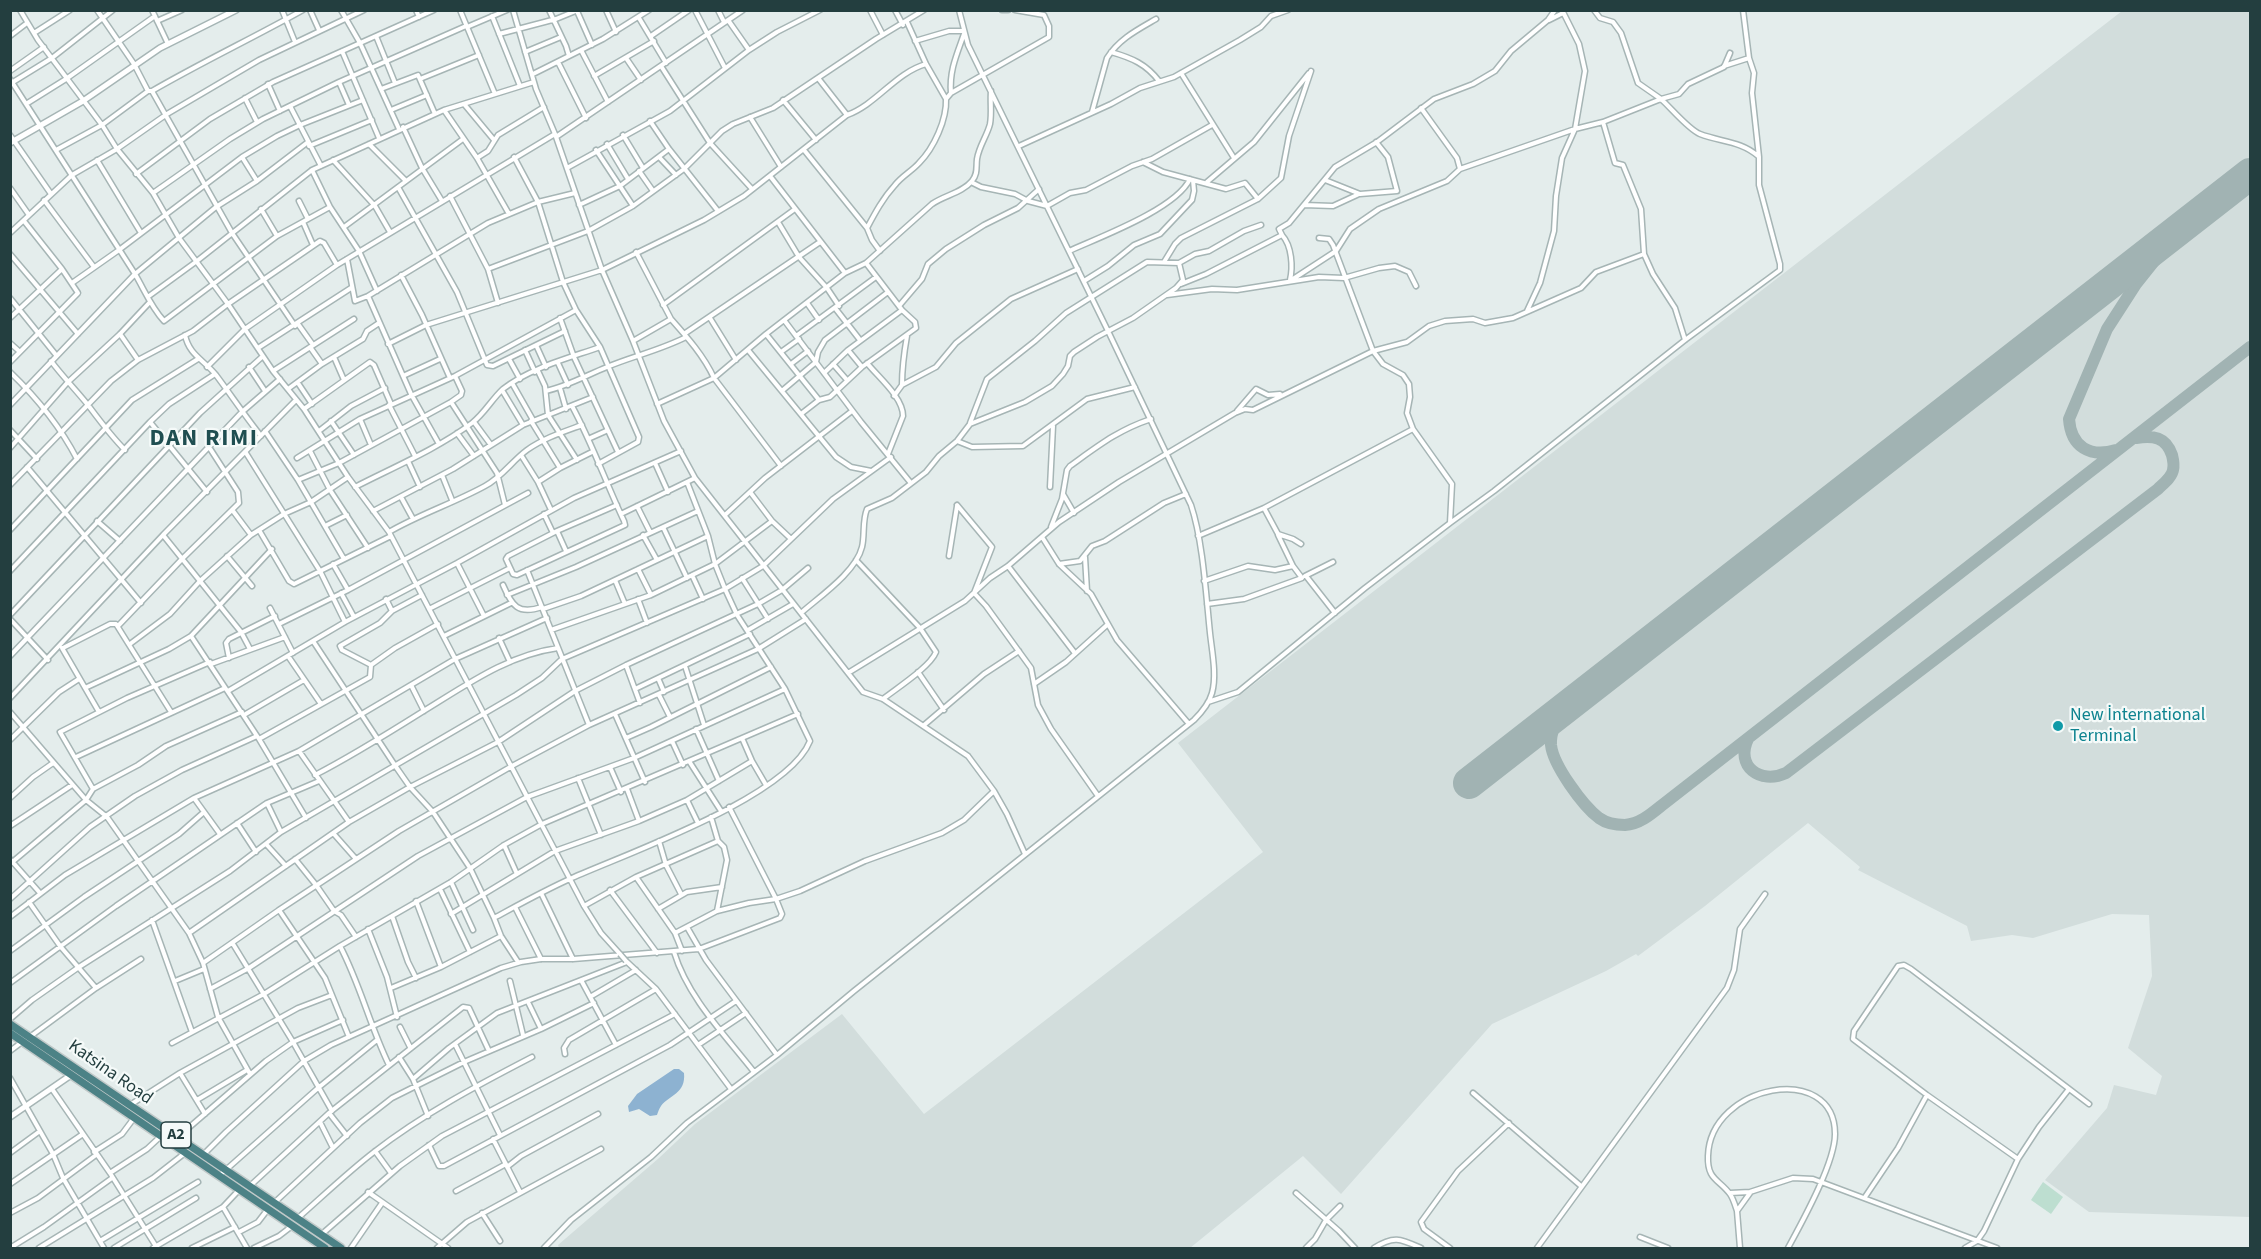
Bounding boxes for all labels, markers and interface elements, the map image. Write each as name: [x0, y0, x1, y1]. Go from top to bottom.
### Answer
district label: DAN RIMI: [150, 426, 258, 454]
place label: New İnternational Terminal: [2070, 705, 2205, 748]
marker: New İnternational Terminal: [2051, 719, 2065, 733]
street label: Katsina Road: [64, 1036, 156, 1110]
road number: A2: [161, 1122, 191, 1148]

